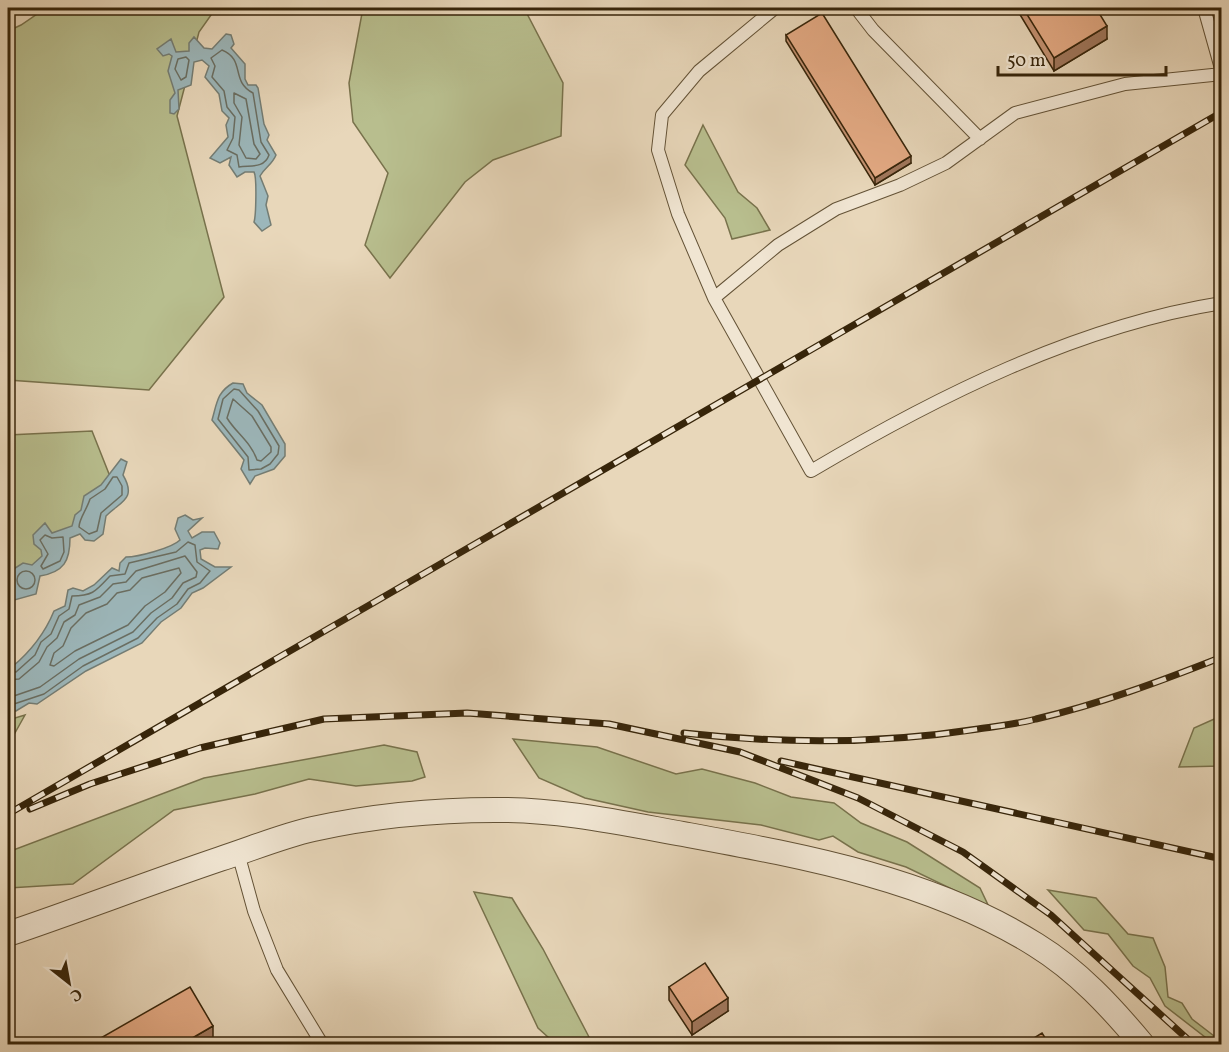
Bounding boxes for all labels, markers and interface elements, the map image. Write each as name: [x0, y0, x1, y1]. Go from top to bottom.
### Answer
scale bar: [998, 39, 1166, 77]
text: 50 m: [1007, 49, 1046, 74]
north arrow: [39, 953, 99, 1013]
text: С: [66, 982, 86, 1006]

